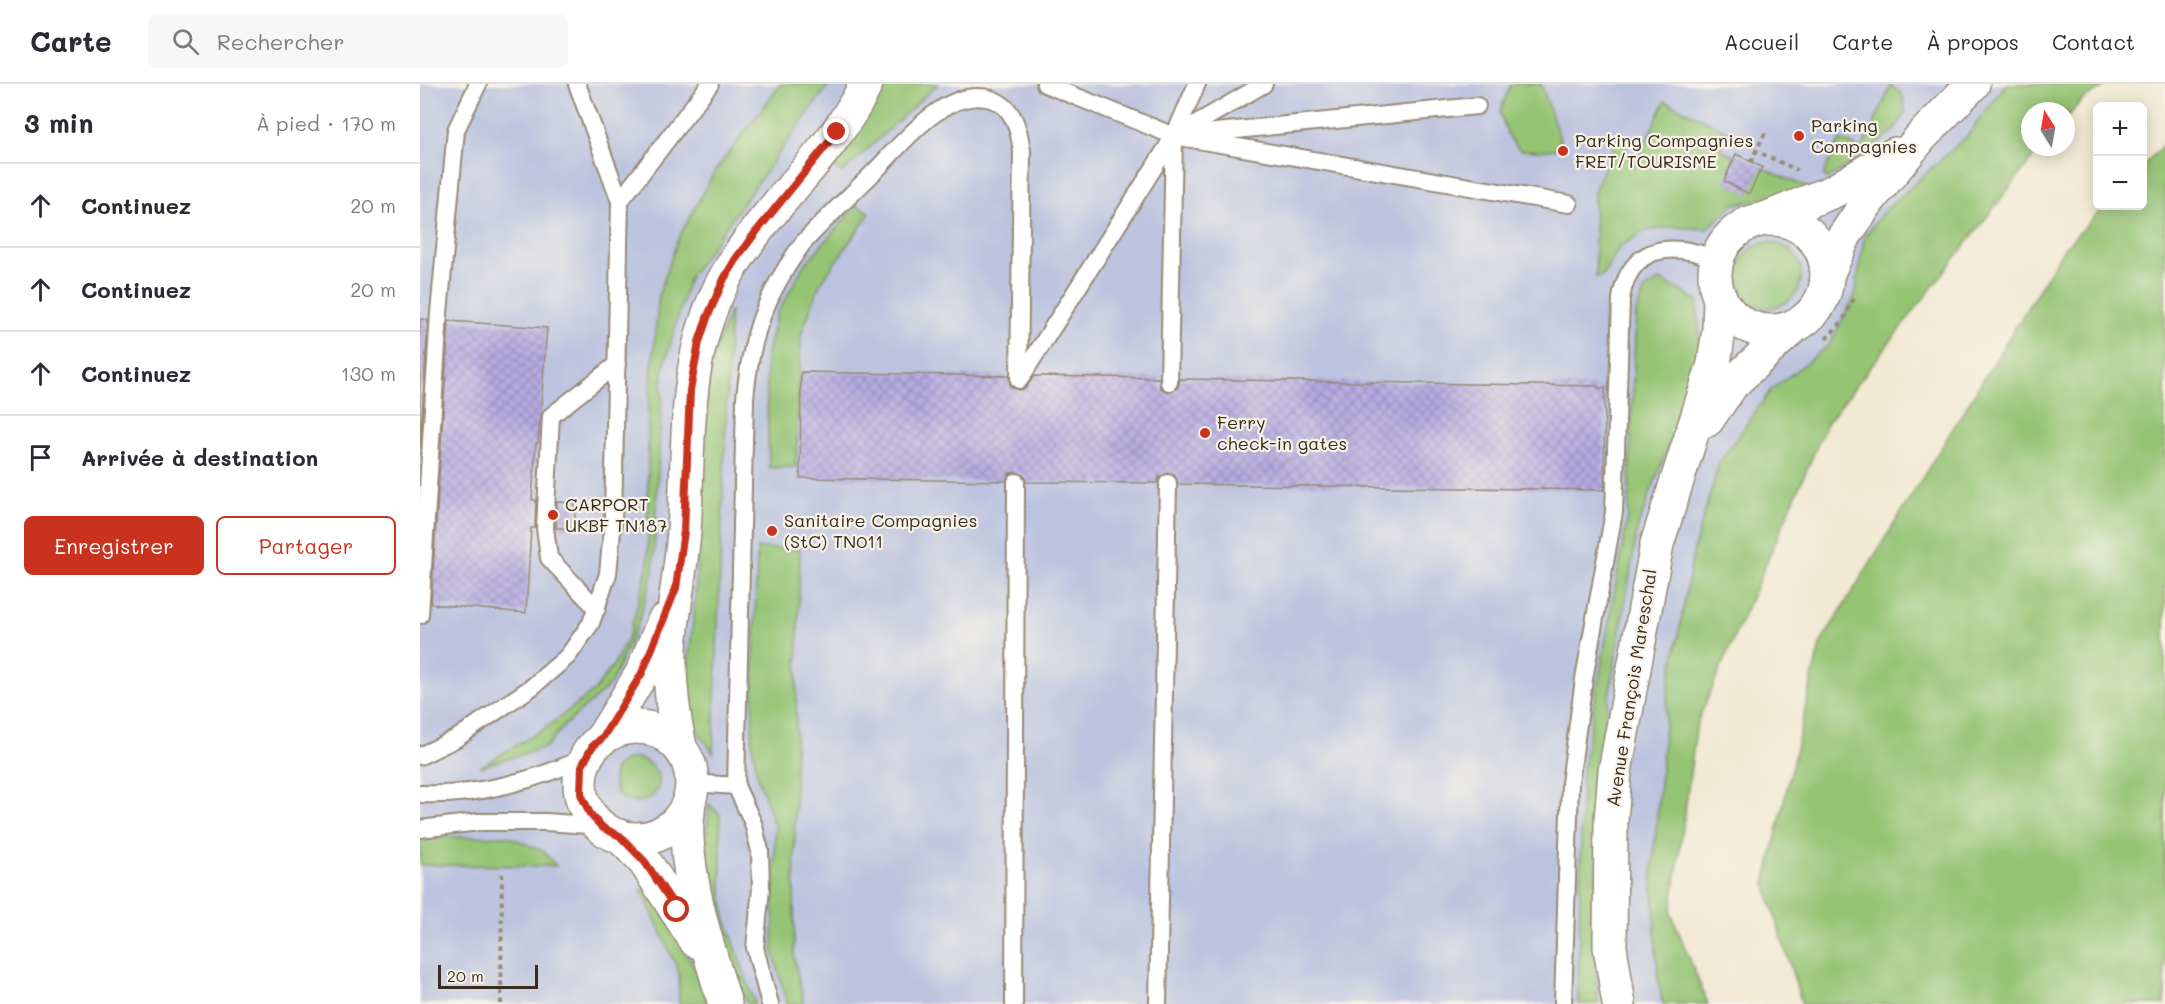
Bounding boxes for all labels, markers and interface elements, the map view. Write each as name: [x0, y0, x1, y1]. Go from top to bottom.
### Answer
search box: [148, 14, 568, 68]
text: Carte: [30, 23, 112, 59]
icon: search: [169, 25, 202, 58]
text: Rechercher: [217, 27, 344, 56]
text: Accueil: [1724, 28, 1799, 55]
text: Carte: [1832, 28, 1893, 55]
text: À propos: [1926, 28, 2019, 55]
text: Contact: [2052, 28, 2135, 55]
north arrow: [2021, 102, 2075, 156]
map controls: [2093, 102, 2147, 210]
button: +: [2093, 102, 2147, 156]
text: 3 min: [24, 106, 93, 140]
text: À pied · 170 m: [256, 110, 396, 136]
place label: Parking Compagnies: [1811, 113, 1917, 158]
route end: [823, 118, 849, 144]
place label: Parking Compagnies FRET/TOURISME: [1575, 128, 1754, 173]
marker: Parking Compagnies: [1792, 129, 1806, 143]
marker: Parking Compagnies FRET/TOURISME: [1556, 144, 1570, 158]
button: −: [2093, 156, 2147, 210]
icon: ahead: [24, 189, 57, 222]
text: Continuez: [81, 191, 191, 220]
text: 20 m: [350, 192, 396, 218]
icon: ahead: [24, 273, 57, 306]
text: Continuez: [81, 275, 191, 304]
text: 20 m: [350, 276, 396, 302]
icon: ahead: [24, 357, 57, 390]
text: Continuez: [81, 359, 191, 388]
text: 130 m: [341, 360, 396, 386]
place label: Ferry check-in gates: [1217, 410, 1347, 455]
marker: Ferry check-in gates: [1198, 426, 1212, 440]
icon: arrive: [24, 441, 57, 474]
text: Arrivée à destination: [81, 443, 318, 472]
place label: CARPORT UKBF TN187: [565, 492, 667, 537]
marker: CARPORT UKBF TN187: [546, 508, 560, 522]
place label: Sanitaire Compagnies (StC) TN011: [784, 508, 977, 553]
button: Enregistrer: [24, 516, 204, 575]
button: Partager: [216, 516, 396, 575]
marker: Sanitaire Compagnies (StC) TN011: [765, 524, 779, 538]
street label: Avenue François Mareschal: [1600, 567, 1662, 809]
route start: [663, 896, 689, 922]
scale bar: [438, 962, 538, 990]
text: 20 m: [447, 965, 484, 986]

